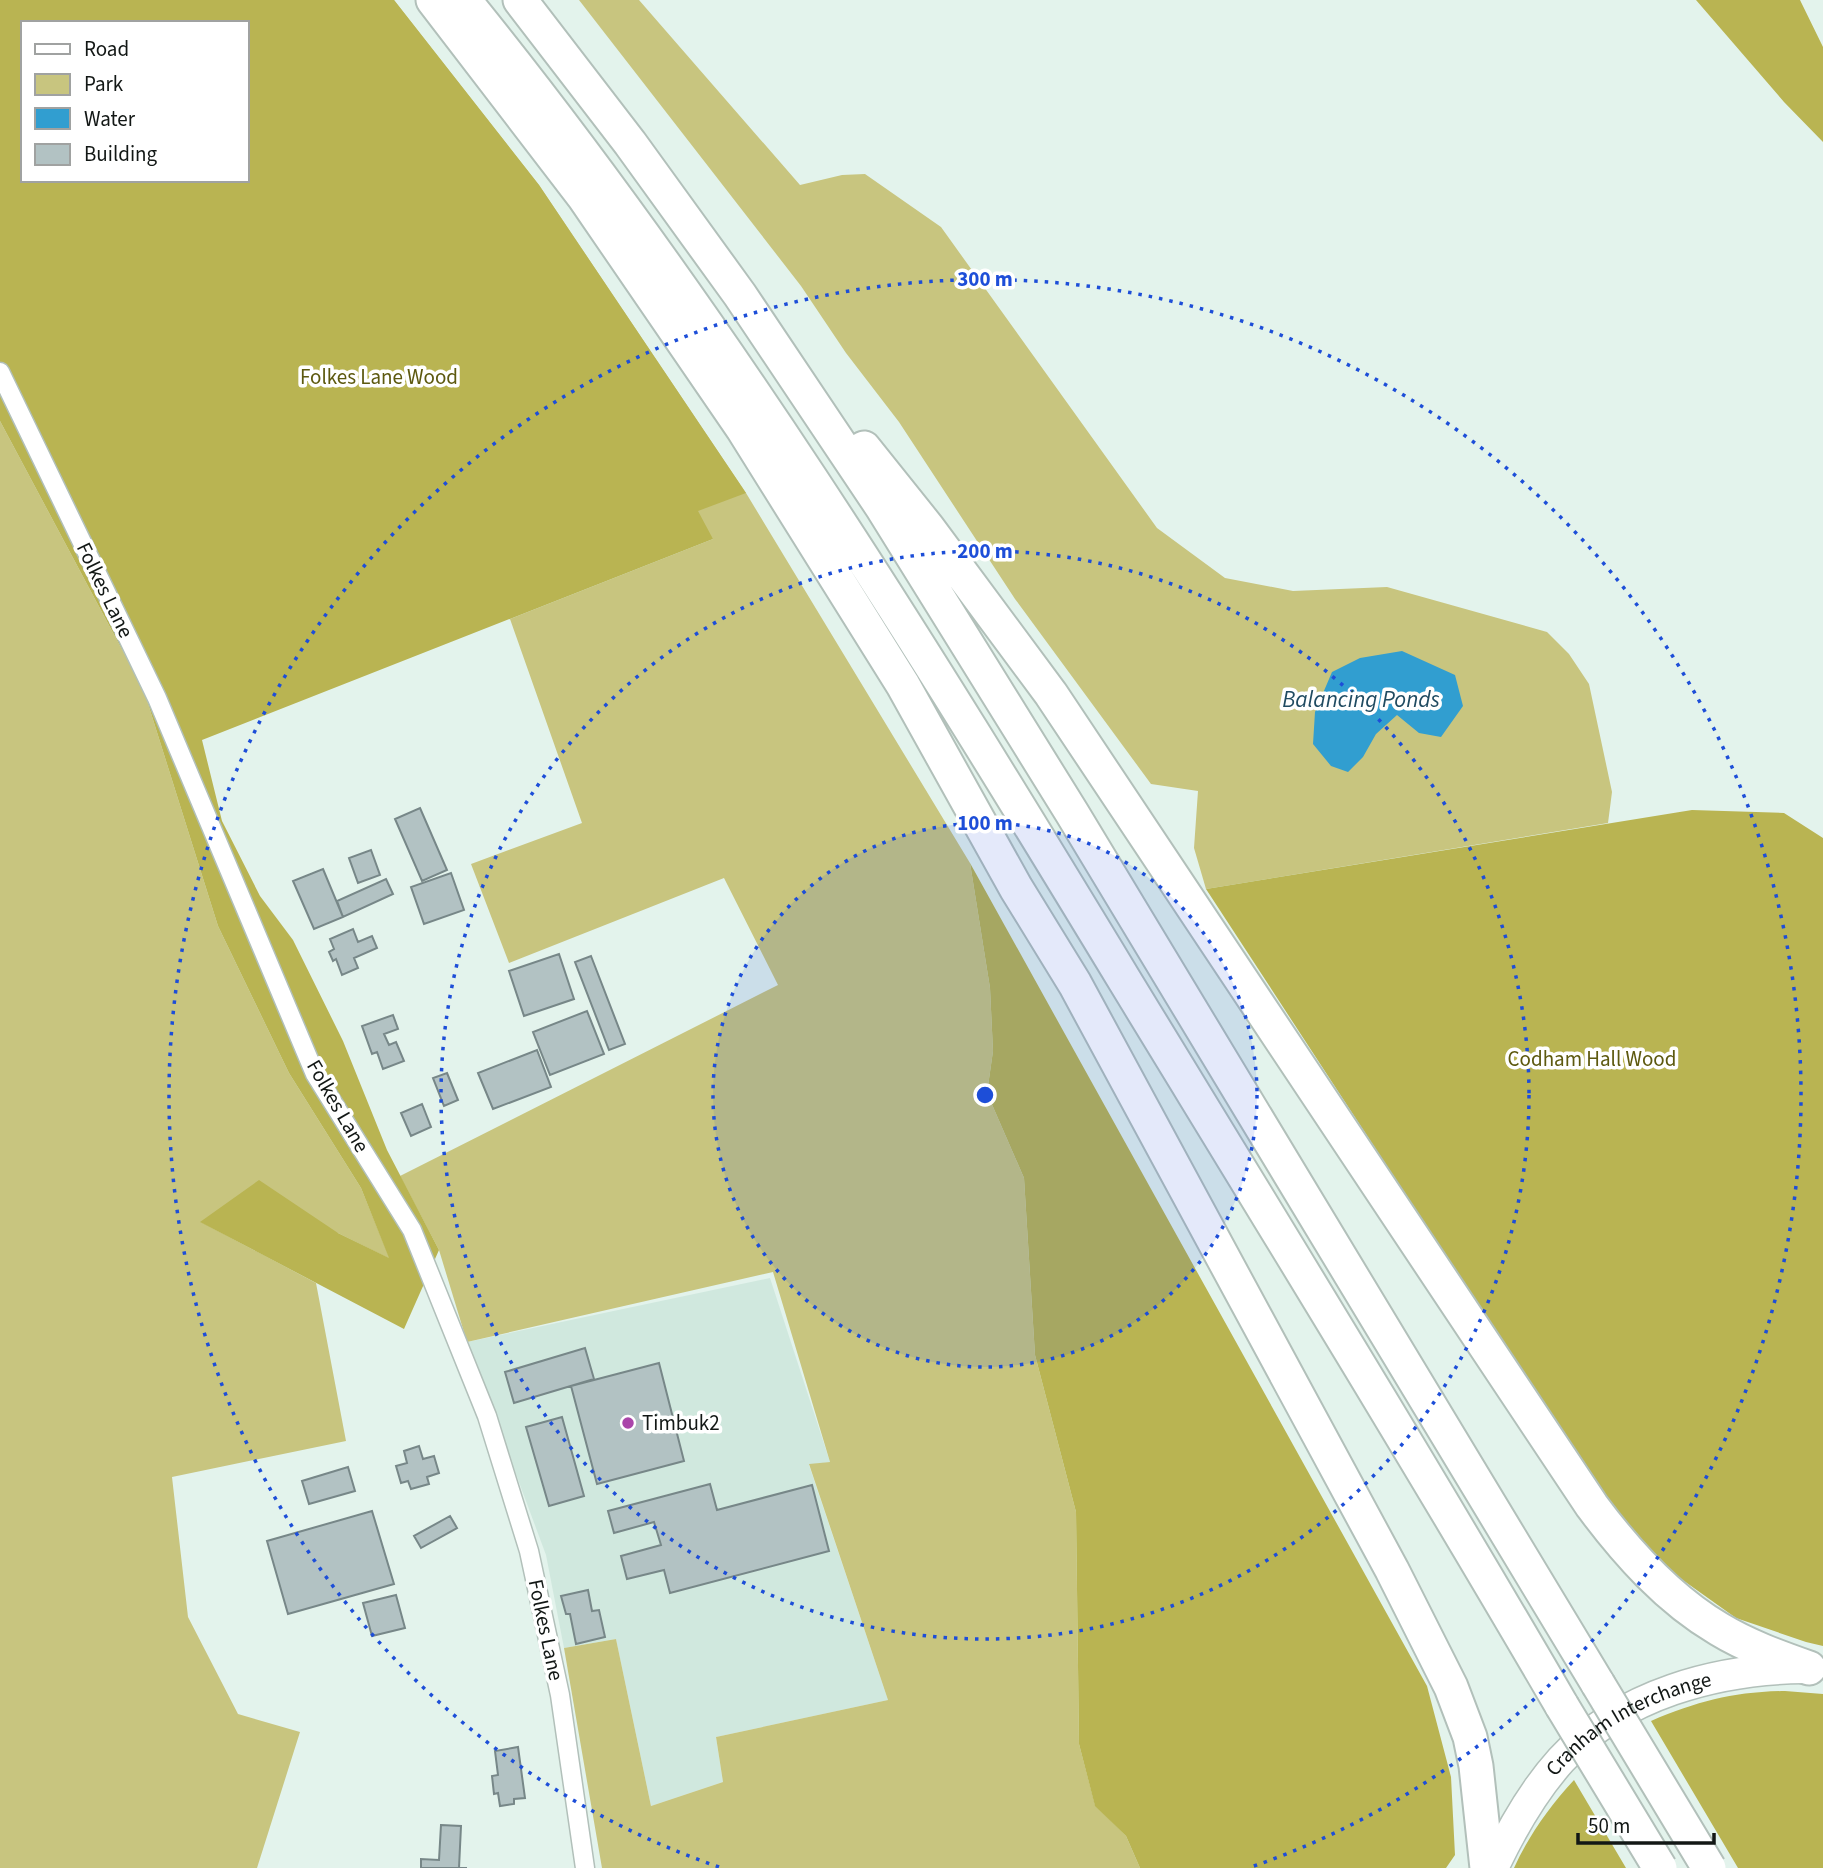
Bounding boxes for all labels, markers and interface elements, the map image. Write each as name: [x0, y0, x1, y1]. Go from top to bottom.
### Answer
legend: [21, 21, 248, 182]
text: Road: [84, 34, 129, 64]
text: Park: [84, 69, 124, 99]
text: Water: [84, 104, 136, 134]
text: Building: [84, 139, 158, 169]
text: 300 m: [957, 264, 1013, 294]
park label: Folkes Lane Wood: [300, 362, 458, 392]
text: 200 m: [957, 536, 1013, 566]
street label: Folkes Lane: [69, 537, 141, 643]
water label: Balancing Ponds: [1282, 683, 1440, 716]
text: 100 m: [957, 808, 1013, 838]
park label: Codham Hall Wood: [1508, 1044, 1676, 1074]
street label: Folkes Lane: [299, 1054, 377, 1158]
centre of rings: [973, 1083, 997, 1107]
place label: Timbuk2: [642, 1408, 720, 1438]
marker: Timbuk2: [620, 1415, 636, 1431]
street label: Folkes Lane: [521, 1577, 571, 1683]
street label: Cranham Interchange: [1538, 1664, 1714, 1782]
scale bar: [1578, 1801, 1714, 1845]
text: 50 m: [1588, 1811, 1630, 1841]

